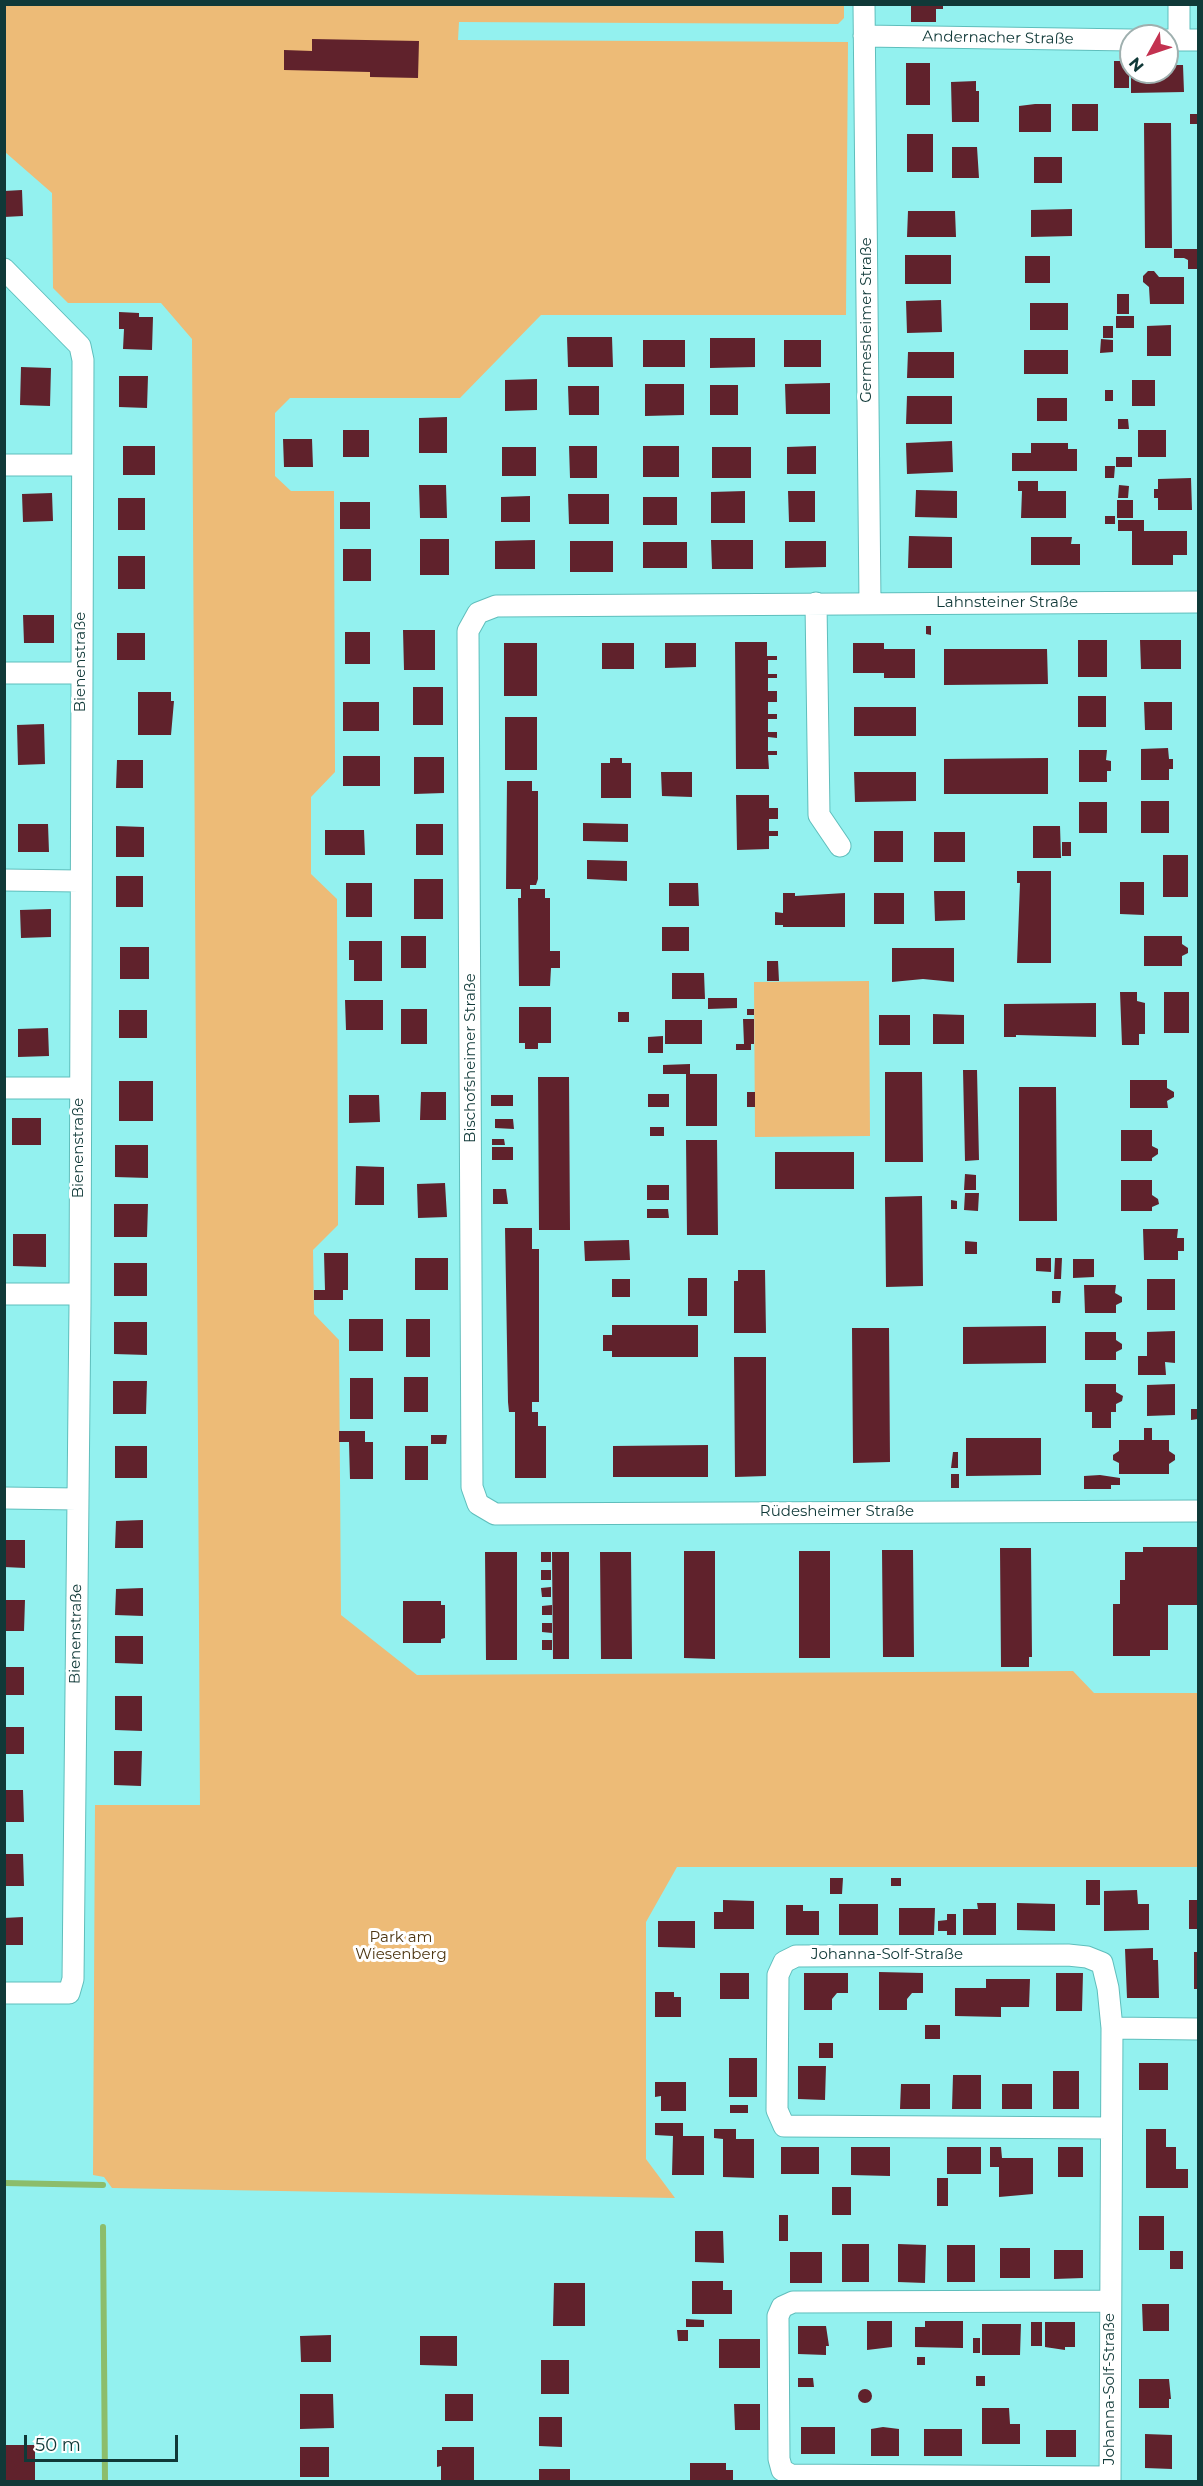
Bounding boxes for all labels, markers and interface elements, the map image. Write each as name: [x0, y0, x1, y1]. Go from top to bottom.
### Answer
north arrow: [1119, 24, 1179, 84]
street label: Andernacher Straße: [922, 28, 1074, 48]
text: N: [1125, 54, 1148, 76]
street label: Germesheimer Straße: [858, 237, 876, 403]
street label: Lahnsteiner Straße: [936, 594, 1078, 612]
street label: Bienenstraße: [72, 612, 90, 712]
street label: Bischofsheimer Straße: [462, 973, 480, 1143]
street label: Bienenstraße: [70, 1098, 88, 1198]
street label: Rüdesheimer Straße: [760, 1503, 914, 1521]
street label: Bienenstraße: [66, 1584, 86, 1684]
park label: Park am Wiesenberg: [355, 1929, 447, 1964]
street label: Johanna-Solf-Straße: [811, 1946, 963, 1964]
street label: Johanna-Solf-Straße: [1101, 2313, 1119, 2465]
scale bar: [27, 2423, 182, 2461]
text: 50 m: [35, 2434, 81, 2456]

